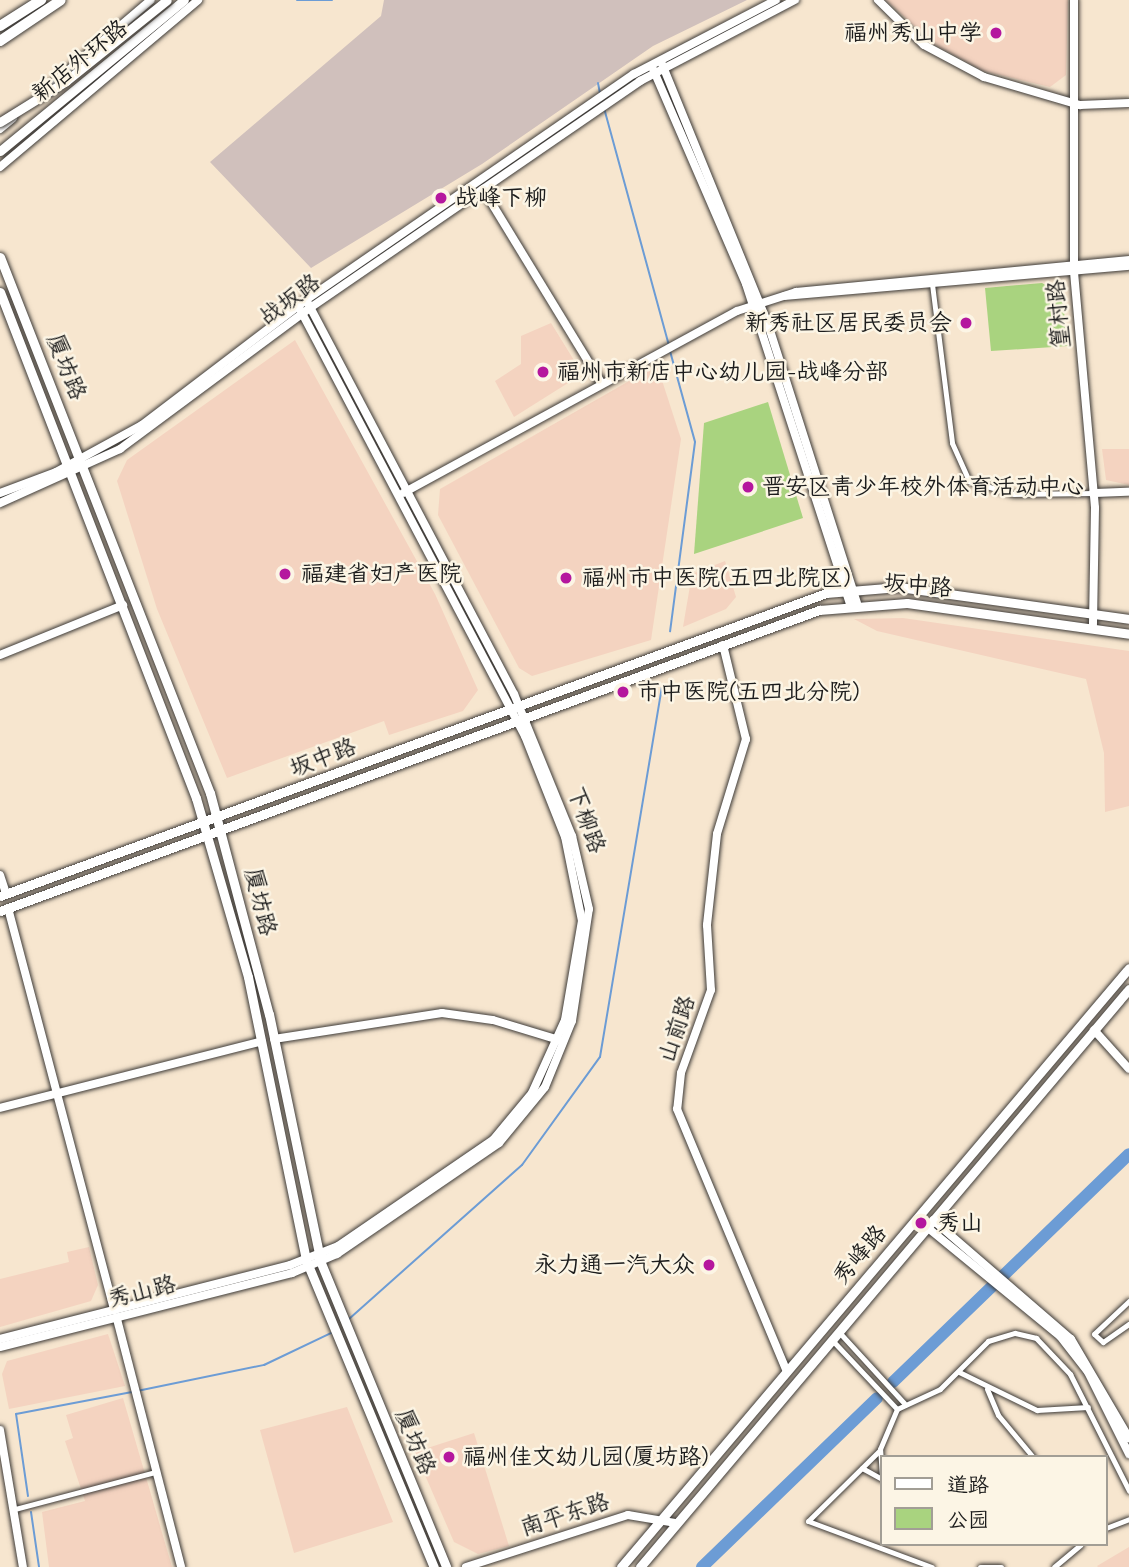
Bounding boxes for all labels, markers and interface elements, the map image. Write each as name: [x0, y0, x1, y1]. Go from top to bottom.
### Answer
street label: 新店外环路: [27, 14, 133, 108]
place label: 福州秀山中学: [844, 19, 982, 47]
marker: 福州秀山中学: [988, 25, 1004, 41]
place label: 战峰下柳: [455, 184, 547, 212]
marker: 战峰下柳: [433, 190, 449, 206]
street label: 战坂路: [254, 268, 326, 332]
street label: 篁村路: [1042, 278, 1076, 350]
place label: 新秀社区居民委员会: [745, 309, 952, 337]
marker: 新秀社区居民委员会: [958, 315, 974, 331]
street label: 厦坊路: [40, 330, 92, 404]
place label: 福州市新店中心幼儿园-战峰分部: [557, 358, 888, 386]
marker: 福州市新店中心幼儿园-战峰分部: [535, 364, 551, 380]
place label: 晋安区青少年校外体育活动中心: [762, 473, 1084, 501]
marker: 晋安区青少年校外体育活动中心: [740, 479, 756, 495]
place label: 福建省妇产医院: [301, 560, 462, 588]
marker: 福建省妇产医院: [275, 564, 295, 584]
place label: 福州市中医院(五四北院区): [582, 564, 851, 592]
marker: 福州市中医院(五四北院区): [556, 568, 576, 588]
street label: 坂中路: [882, 569, 954, 603]
place label: 市中医院(五四北分院): [637, 678, 860, 706]
marker: 市中医院(五四北分院): [615, 684, 631, 700]
street label: 坂中路: [286, 733, 360, 783]
street label: 下柳路: [561, 783, 611, 857]
street label: 厦坊路: [238, 865, 282, 939]
street label: 山前路: [653, 992, 701, 1066]
place label: 秀山: [937, 1209, 983, 1237]
marker: 秀山: [911, 1213, 931, 1233]
street label: 秀峰路: [827, 1220, 893, 1290]
place label: 永力通一汽大众: [534, 1251, 695, 1279]
marker: 永力通一汽大众: [701, 1257, 717, 1273]
street label: 秀山路: [105, 1270, 179, 1314]
street label: 厦坊路: [389, 1405, 441, 1479]
place label: 福州佳文幼儿园(厦坊路): [463, 1443, 709, 1471]
marker: 福州佳文幼儿园(厦坊路): [441, 1449, 457, 1465]
legend: [880, 1455, 1108, 1546]
text: 道路: [947, 1473, 989, 1497]
street label: 南平东路: [517, 1488, 613, 1542]
text: 公园: [947, 1508, 989, 1532]

